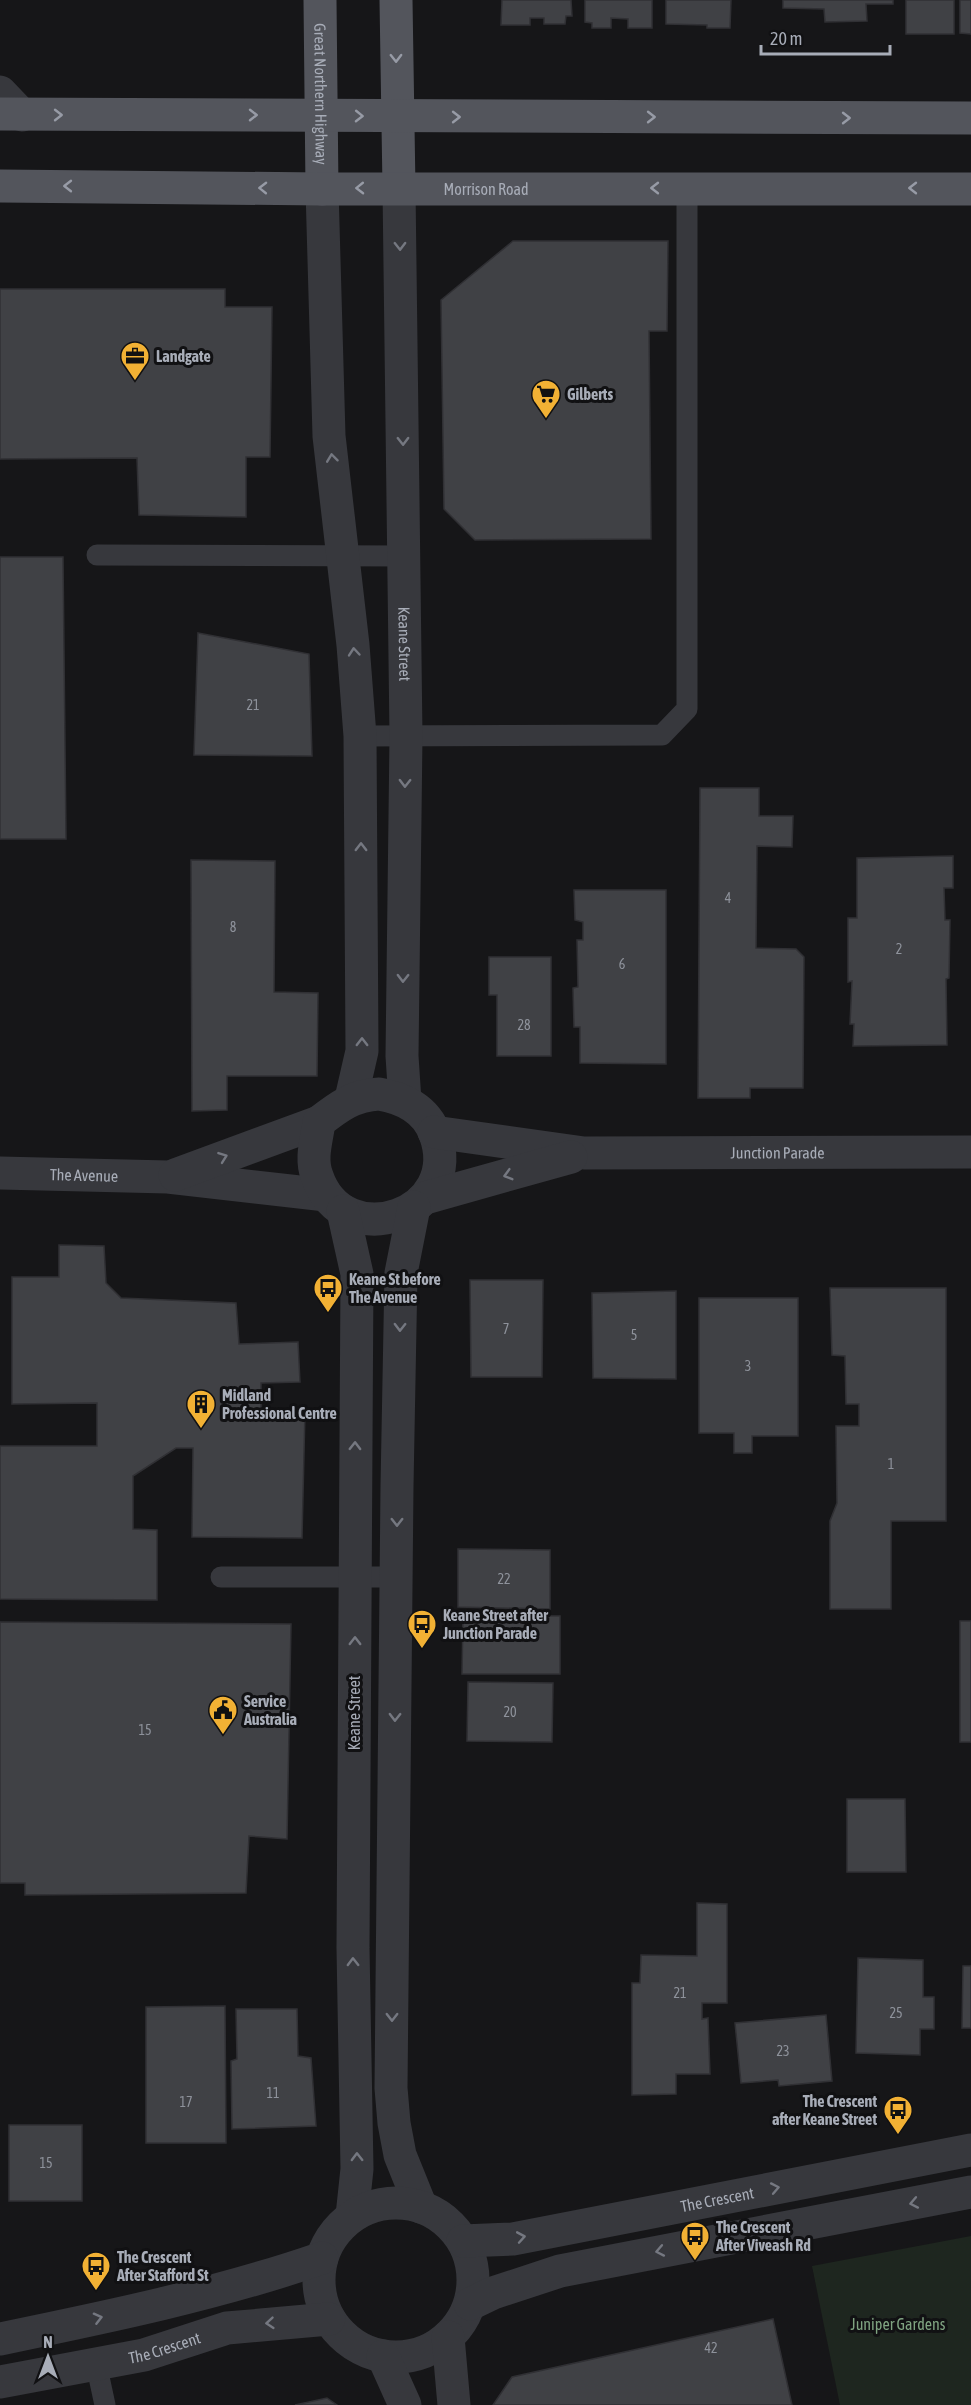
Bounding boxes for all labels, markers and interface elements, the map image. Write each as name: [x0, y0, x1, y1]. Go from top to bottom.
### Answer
scale bar: [761, 18, 890, 56]
street label: Great Northern Highway: [311, 23, 331, 165]
text: 20 m: [770, 28, 802, 49]
one-way arrow: [390, 54, 403, 63]
one-way arrow: [54, 109, 63, 121]
one-way arrow: [249, 109, 258, 121]
one-way arrow: [354, 110, 363, 122]
one-way arrow: [451, 111, 460, 123]
one-way arrow: [646, 111, 655, 123]
one-way arrow: [841, 112, 850, 124]
one-way arrow: [64, 180, 73, 193]
street label: Morrison Road: [443, 180, 529, 198]
one-way arrow: [259, 182, 268, 194]
one-way arrow: [356, 182, 365, 194]
one-way arrow: [650, 182, 659, 194]
one-way arrow: [908, 182, 917, 194]
one-way arrow: [394, 242, 406, 251]
office icon: Landgate: [119, 340, 151, 382]
place label: Landgate: [156, 347, 211, 365]
supermarket icon: Gilberts: [530, 378, 562, 420]
place label: Gilberts: [567, 385, 613, 403]
one-way arrow: [397, 437, 409, 446]
one-way arrow: [326, 454, 339, 463]
street label: Keane Street: [395, 607, 414, 682]
one-way arrow: [347, 647, 360, 656]
house number: 21: [246, 697, 260, 713]
one-way arrow: [399, 779, 411, 788]
one-way arrow: [355, 842, 367, 851]
house number: 4: [725, 890, 732, 906]
house number: 8: [230, 919, 237, 935]
house number: 2: [896, 941, 902, 957]
house number: 6: [619, 956, 626, 972]
one-way arrow: [397, 974, 409, 983]
house number: 28: [517, 1017, 531, 1033]
one-way arrow: [356, 1037, 368, 1046]
street label: Junction Parade: [730, 1143, 825, 1162]
one-way arrow: [217, 1152, 228, 1164]
street label: The Avenue: [50, 1165, 118, 1185]
one-way arrow: [503, 1167, 513, 1180]
place label: Keane St before The Avenue: [349, 1270, 441, 1306]
bus stop icon: Keane St before The Avenue: [312, 1272, 344, 1314]
house number: 7: [503, 1321, 509, 1337]
one-way arrow: [394, 1323, 406, 1332]
house number: 5: [631, 1327, 637, 1343]
house number: 3: [745, 1358, 751, 1374]
place label: Midland Professional Centre: [222, 1386, 337, 1422]
building icon: Midland Professional Centre: [185, 1388, 217, 1430]
one-way arrow: [349, 1442, 361, 1451]
house number: 1: [888, 1456, 894, 1472]
one-way arrow: [391, 1518, 403, 1527]
house number: 22: [497, 1571, 511, 1587]
place label: Keane Street after Junction Parade: [442, 1606, 548, 1642]
bus stop icon: Keane Street after Junction Parade: [406, 1608, 438, 1650]
one-way arrow: [349, 1637, 361, 1646]
street label: Keane Street: [345, 1675, 363, 1750]
place label: Service Australia: [243, 1692, 297, 1728]
public building icon: Service Australia: [207, 1694, 239, 1736]
house number: 20: [503, 1704, 517, 1720]
one-way arrow: [389, 1713, 401, 1722]
house number: 15: [138, 1722, 152, 1738]
one-way arrow: [347, 1958, 360, 1967]
house number: 21: [673, 1985, 687, 2001]
house number: 25: [889, 2005, 903, 2021]
one-way arrow: [386, 2013, 398, 2022]
house number: 23: [776, 2043, 790, 2059]
house number: 11: [266, 2085, 280, 2101]
place label: The Crescent after Keane Street: [772, 2092, 877, 2128]
house number: 17: [179, 2094, 193, 2110]
bus stop icon: The Crescent after Keane Street: [882, 2094, 914, 2136]
one-way arrow: [350, 2153, 363, 2162]
house number: 15: [39, 2155, 53, 2171]
one-way arrow: [769, 2182, 779, 2195]
street label: The Crescent: [679, 2183, 756, 2215]
one-way arrow: [909, 2196, 919, 2209]
place label: The Crescent After Viveash Rd: [715, 2218, 811, 2254]
bus stop icon: The Crescent After Viveash Rd: [679, 2220, 711, 2262]
one-way arrow: [517, 2232, 526, 2244]
one-way arrow: [655, 2244, 665, 2257]
place label: The Crescent After Stafford St: [116, 2248, 209, 2284]
bus stop icon: The Crescent After Stafford St: [80, 2250, 112, 2292]
one-way arrow: [93, 2313, 103, 2326]
park label: Juniper Gardens: [851, 2315, 946, 2334]
one-way arrow: [266, 2316, 275, 2329]
north arrow: [18, 2327, 78, 2387]
street label: The Crescent: [127, 2328, 203, 2367]
text: N: [43, 2333, 53, 2351]
house number: 42: [704, 2340, 718, 2356]

